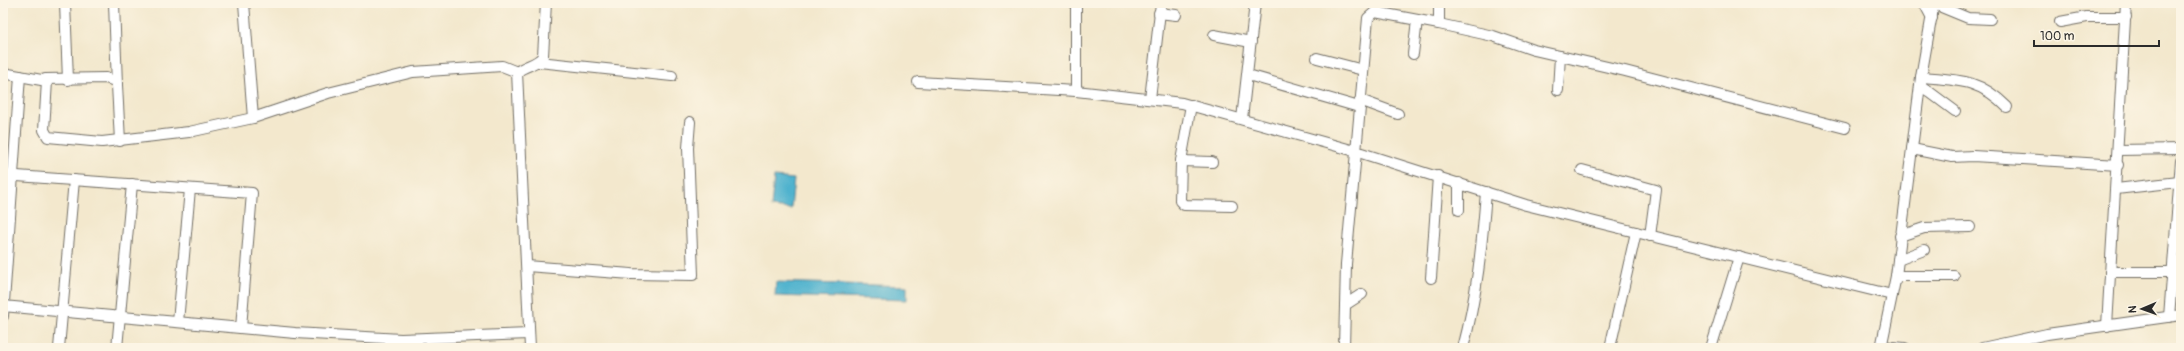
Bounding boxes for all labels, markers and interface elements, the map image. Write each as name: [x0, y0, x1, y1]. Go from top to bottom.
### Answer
scale bar: [2034, 22, 2159, 48]
text: 100 m: [2040, 29, 2075, 44]
north arrow: [2122, 289, 2162, 329]
text: N: [2126, 305, 2139, 313]

